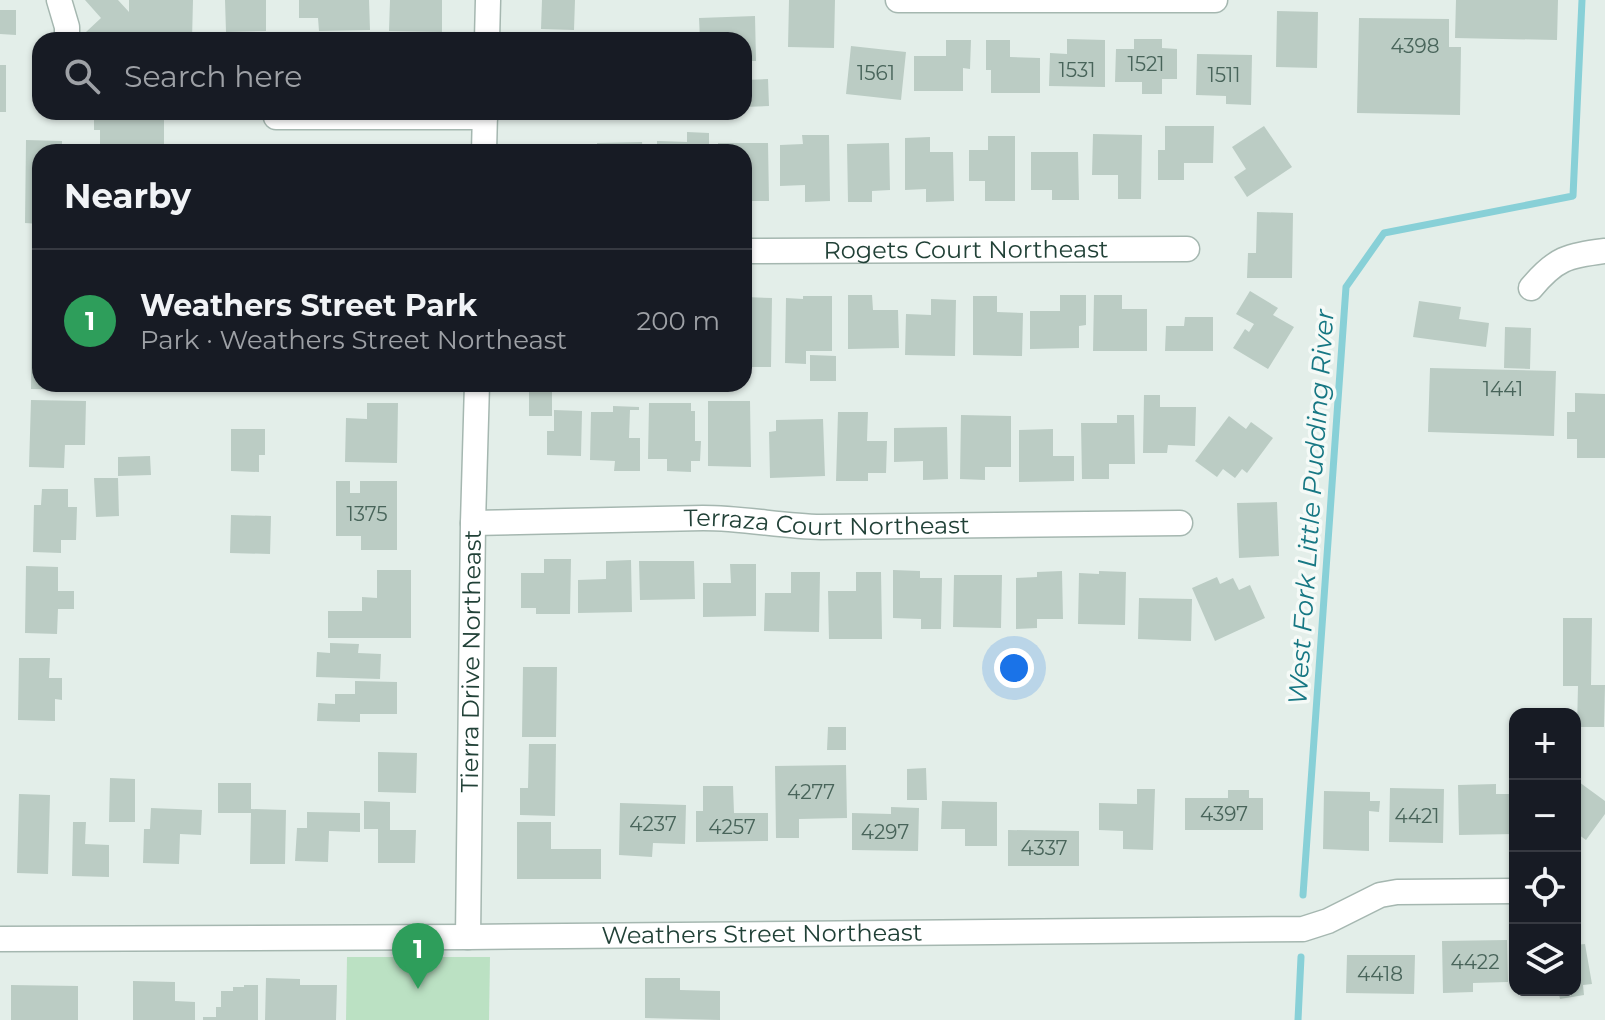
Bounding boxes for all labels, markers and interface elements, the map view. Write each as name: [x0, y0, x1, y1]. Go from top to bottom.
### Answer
search box: [32, 32, 752, 120]
house number: 4398: [1390, 34, 1440, 58]
house number: 1521: [1127, 52, 1165, 76]
icon: search: [60, 54, 104, 98]
text: Search here: [124, 58, 302, 95]
house number: 1531: [1059, 58, 1095, 82]
house number: 1561: [857, 61, 895, 85]
house number: 1511: [1208, 63, 1240, 87]
text: Nearby: [64, 175, 191, 217]
street label: Rogets Court Northeast: [823, 234, 1109, 265]
text: Weathers Street Park: [140, 287, 477, 324]
text: 1: [85, 305, 95, 337]
text: 200 m: [636, 305, 720, 337]
water label: West Fork Little Pudding River: [1281, 308, 1341, 706]
text: Park · Weathers Street Northeast: [140, 324, 567, 356]
house number: 1441: [1483, 377, 1523, 401]
house number: 1375: [347, 502, 387, 526]
street label: Terraza Court Northeast: [684, 503, 970, 541]
street label: Tierra Drive Northeast: [455, 529, 487, 793]
your location: [994, 648, 1034, 688]
map controls: [1509, 708, 1581, 996]
button: +: [1509, 708, 1581, 780]
house number: 4277: [787, 780, 835, 804]
button: −: [1509, 780, 1581, 852]
house number: 4397: [1200, 802, 1248, 826]
house number: 4421: [1395, 804, 1439, 828]
house number: 4237: [629, 812, 677, 836]
house number: 4257: [708, 815, 756, 839]
house number: 4297: [861, 820, 909, 844]
house number: 4337: [1021, 836, 1067, 860]
button: locate: [1509, 852, 1581, 924]
street label: Weathers Street Northeast: [601, 918, 923, 950]
pin: 1: [392, 923, 444, 989]
button: layers: [1509, 924, 1581, 996]
house number: 4422: [1450, 950, 1500, 974]
house number: 4418: [1357, 962, 1403, 986]

